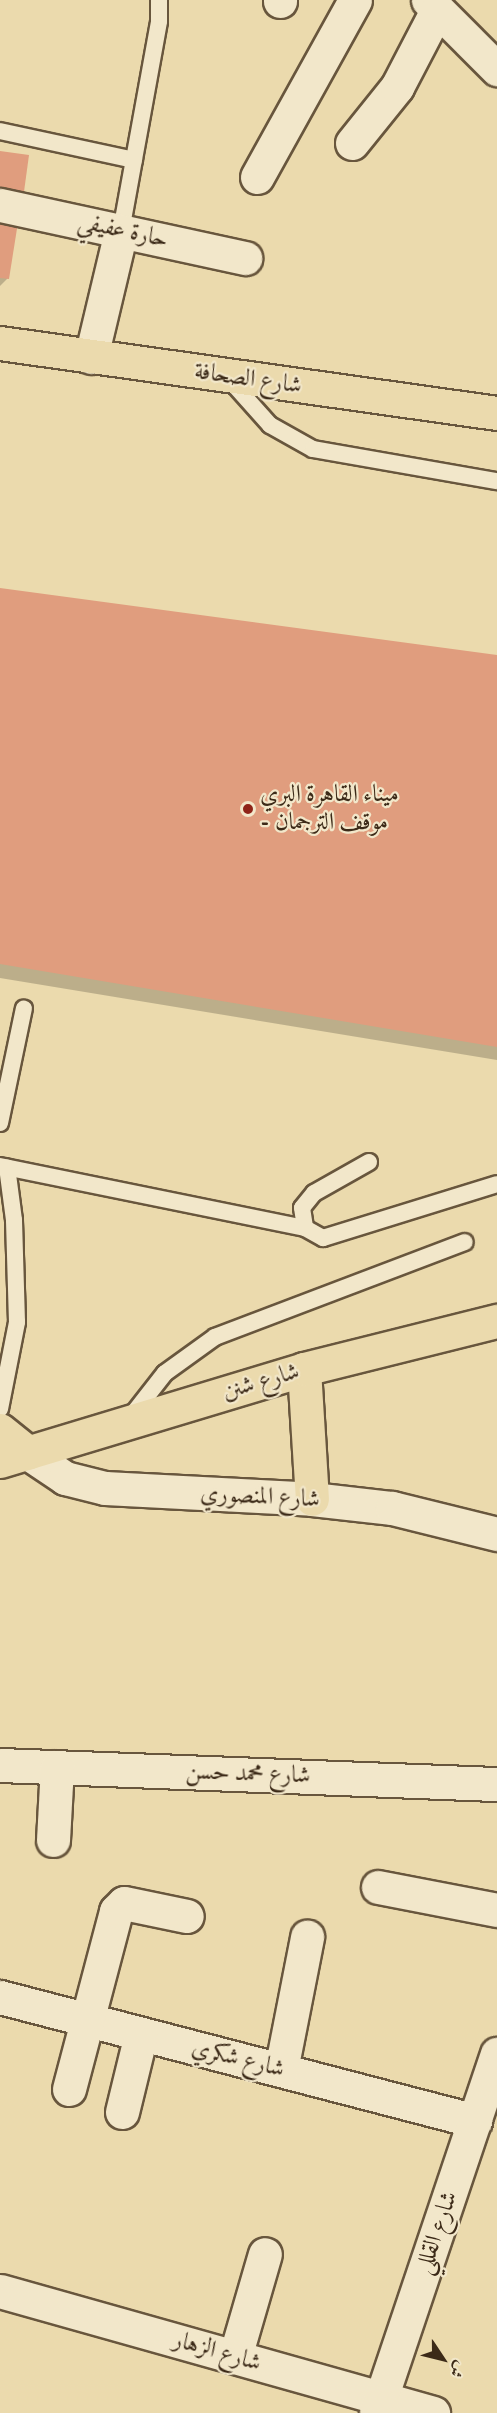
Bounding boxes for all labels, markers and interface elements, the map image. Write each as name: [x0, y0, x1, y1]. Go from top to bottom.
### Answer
street label: حارة عفيفي: [75, 207, 171, 255]
street label: شارع الصحافة: [193, 357, 303, 401]
place label: ميناء القاهرة البري - موقف الترجمان: [260, 781, 399, 837]
marker: ميناء القاهرة البري - موقف الترجمان: [241, 802, 255, 816]
street label: شارع شنن: [219, 1357, 303, 1407]
street label: شارع المنصوري: [199, 1479, 321, 1515]
street label: شارع محمد حسن: [185, 1757, 311, 1791]
street label: شارع شكري: [189, 2034, 287, 2084]
street label: شارع القللي: [409, 2188, 465, 2278]
street label: شارع الزهار: [170, 2326, 264, 2378]
north arrow: [413, 2329, 473, 2389]
text: ش: [445, 2357, 470, 2382]

